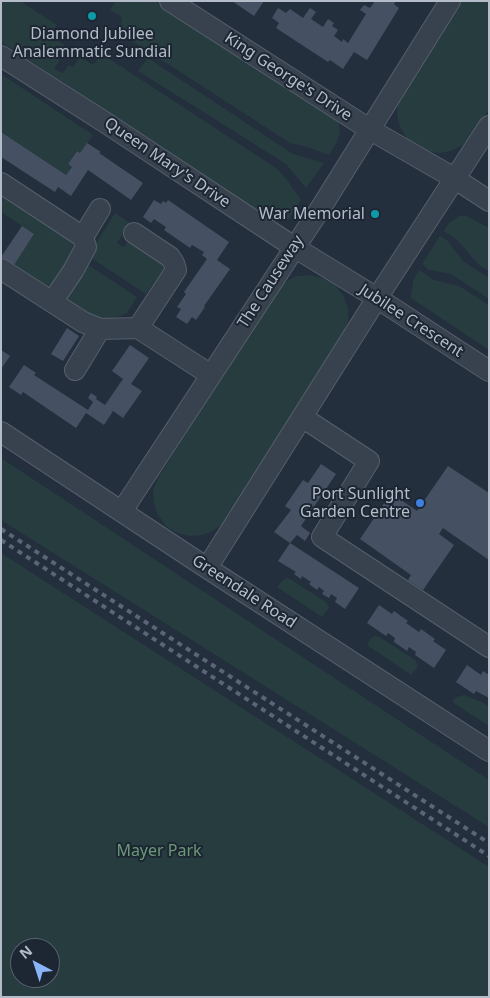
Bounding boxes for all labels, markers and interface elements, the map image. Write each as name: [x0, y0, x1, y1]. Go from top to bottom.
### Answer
marker: Diamond Jubilee Analemmatic Sundial: [86, 10, 98, 22]
place label: Diamond Jubilee Analemmatic Sundial: [13, 24, 171, 62]
street label: King George's Drive: [221, 29, 355, 125]
street label: Queen Mary's Drive: [100, 114, 234, 212]
place label: War Memorial: [259, 204, 365, 224]
marker: War Memorial: [369, 208, 381, 220]
street label: The Causeway: [234, 232, 308, 332]
street label: Jubilee Crescent: [355, 280, 467, 362]
place label: Port Sunlight Garden Centre: [300, 484, 410, 522]
marker: Port Sunlight Garden Centre: [414, 497, 426, 509]
street label: Greendale Road: [188, 551, 300, 633]
park label: Mayer Park: [116, 841, 202, 861]
north arrow: [10, 938, 60, 988]
text: N: [15, 941, 36, 963]

